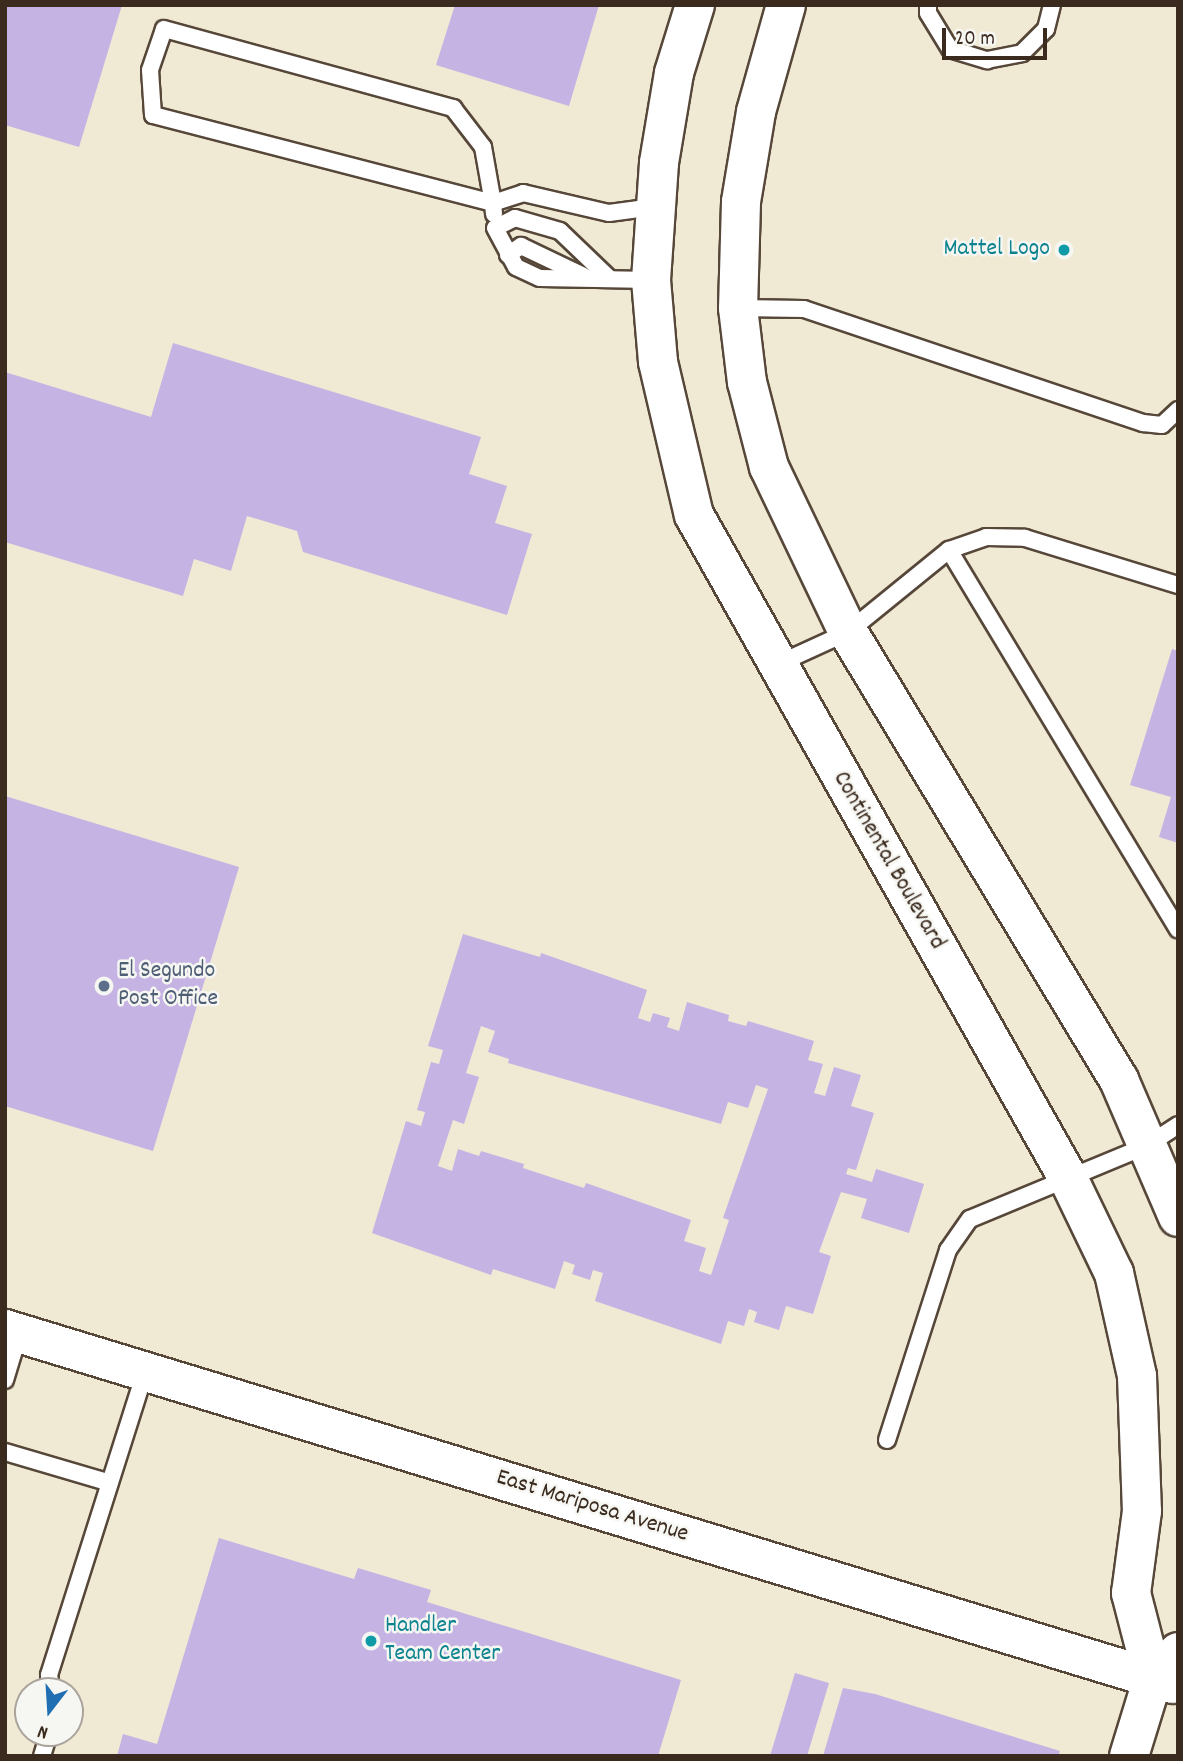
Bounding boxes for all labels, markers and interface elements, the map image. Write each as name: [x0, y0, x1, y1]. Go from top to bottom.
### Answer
scale bar: [945, 14, 1050, 58]
text: 20 m: [955, 25, 995, 55]
place label: Mattel Logo: [944, 236, 1050, 264]
marker: Mattel Logo: [1056, 242, 1072, 258]
street label: Continental Boulevard: [825, 767, 951, 955]
place label: El Segundo Post Office: [118, 958, 218, 1014]
marker: El Segundo Post Office: [96, 978, 112, 994]
street label: East Mariposa Avenue: [492, 1464, 692, 1550]
place label: Handler Team Center: [385, 1613, 500, 1669]
marker: Handler Team Center: [363, 1633, 379, 1649]
north arrow: [14, 1677, 84, 1747]
text: N: [35, 1716, 52, 1745]

